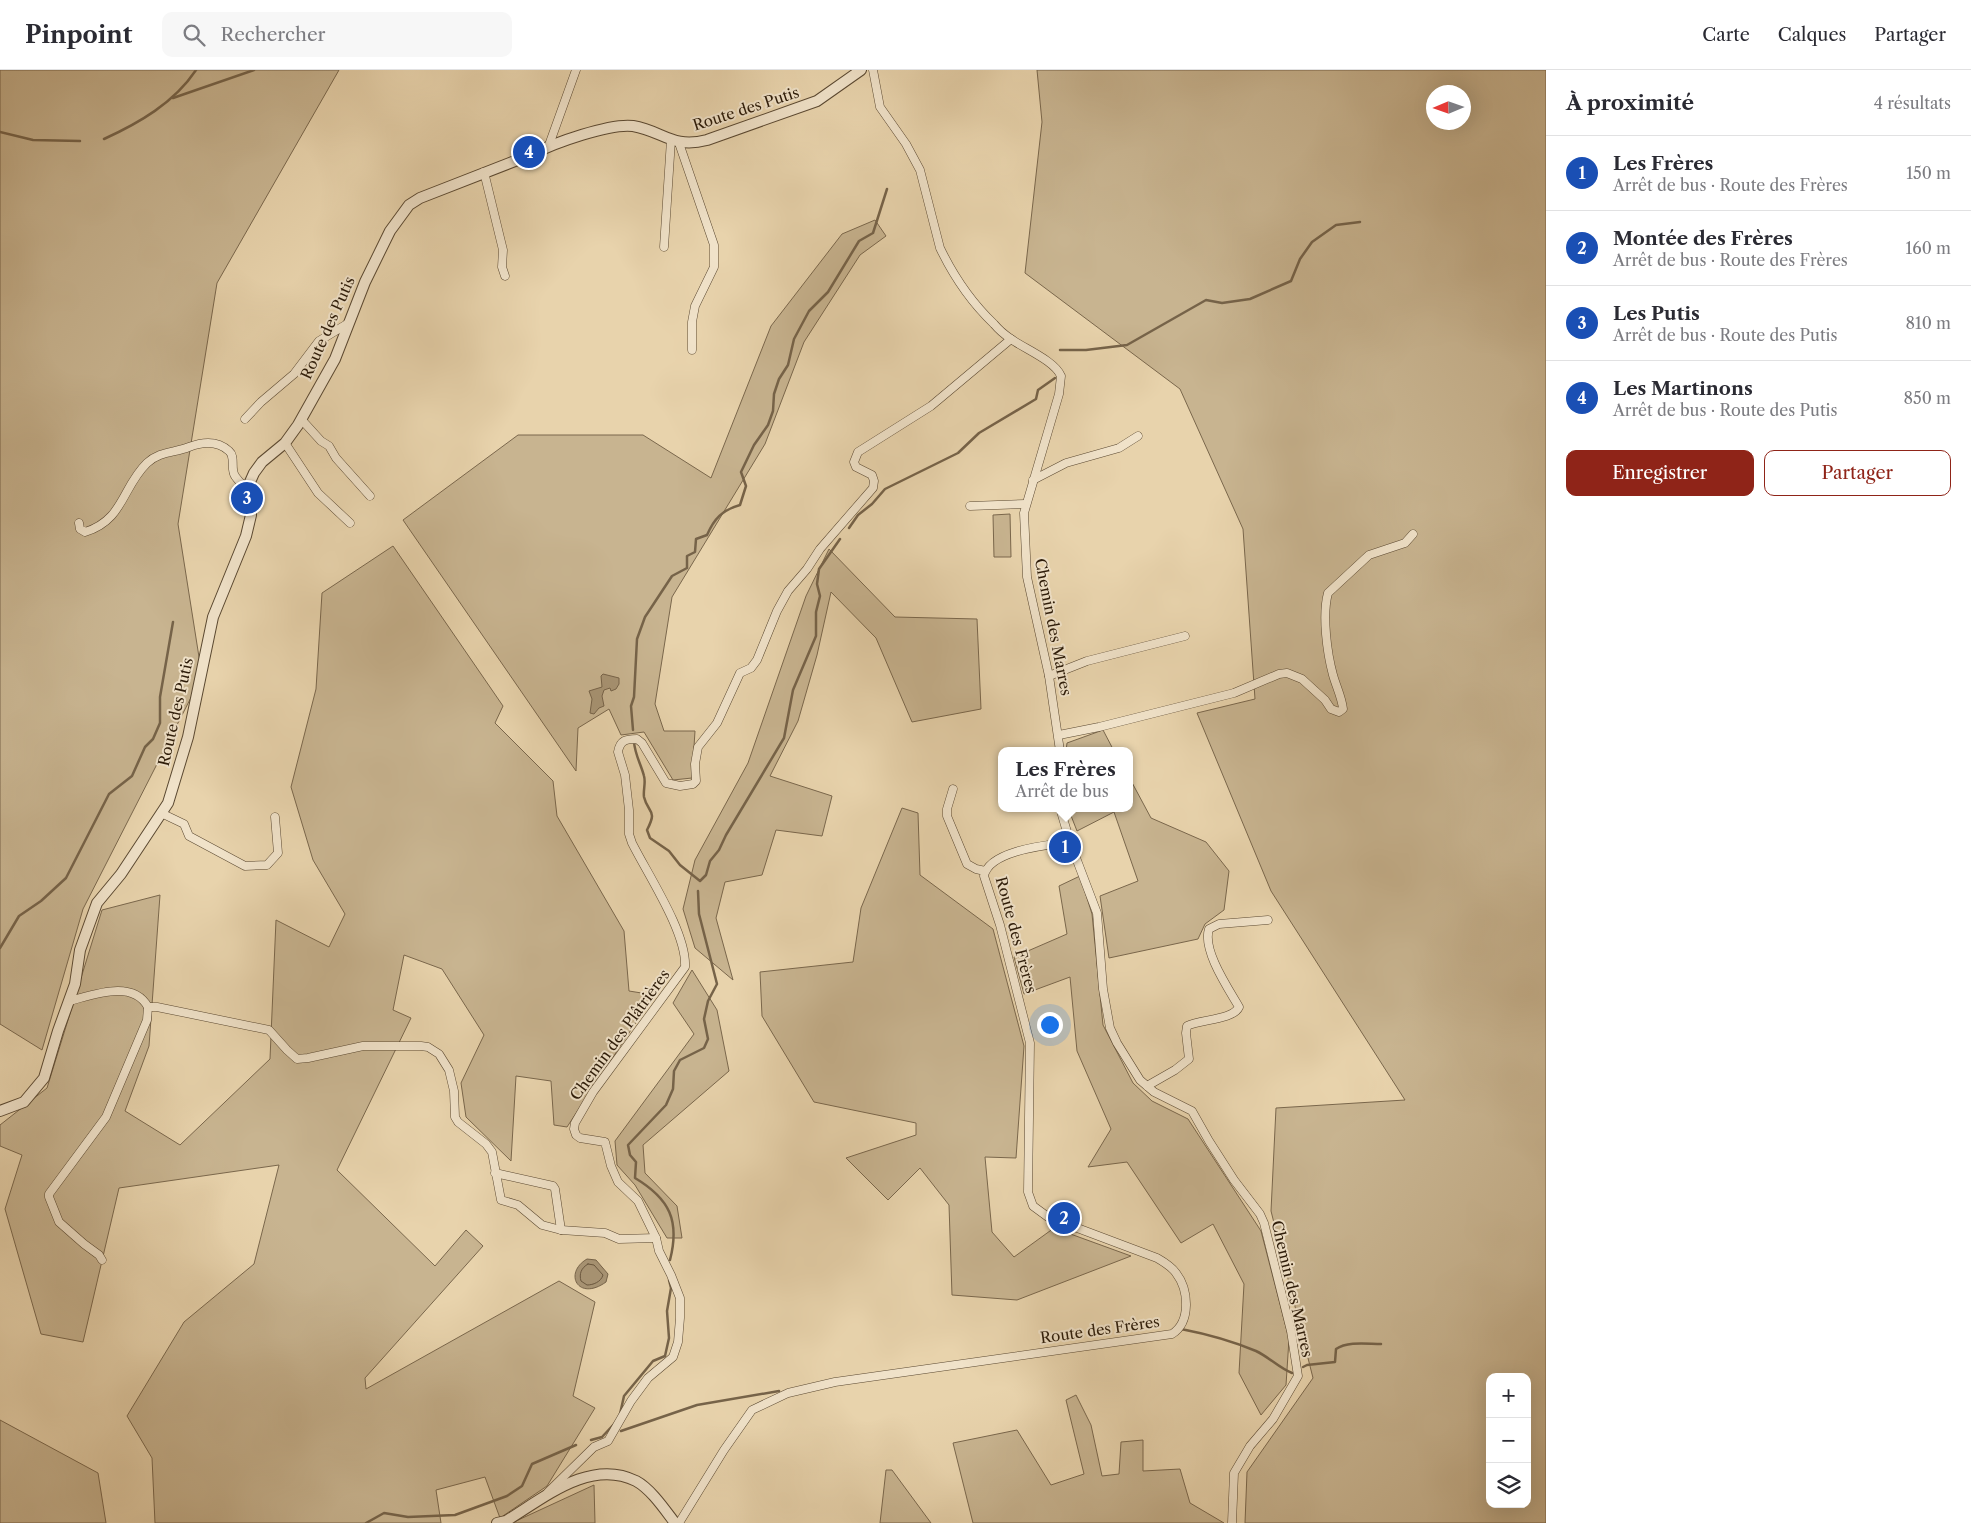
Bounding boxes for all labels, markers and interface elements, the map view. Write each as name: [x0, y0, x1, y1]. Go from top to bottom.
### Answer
search box: [162, 12, 512, 57]
text: Pinpoint: [25, 20, 132, 49]
icon: search: [180, 21, 208, 49]
text: Rechercher: [220, 23, 326, 46]
text: Carte: [1702, 24, 1750, 46]
text: Calques: [1778, 24, 1846, 46]
text: Partager: [1874, 24, 1946, 46]
street label: Route des Putis: [690, 82, 801, 135]
north arrow: [1426, 85, 1471, 130]
text: À proximité: [1566, 90, 1694, 115]
text: 4 résultats: [1874, 93, 1951, 113]
pin: 4: [513, 133, 545, 171]
text: Les Frères: [1613, 152, 1713, 175]
text: 1: [1578, 163, 1586, 183]
text: 150 m: [1906, 163, 1951, 183]
text: Arrêt de bus · Route des Frères: [1613, 175, 1848, 195]
text: Montée des Frères: [1613, 227, 1793, 250]
text: 2: [1577, 238, 1587, 258]
text: 160 m: [1906, 238, 1951, 258]
text: Arrêt de bus · Route des Frères: [1613, 250, 1848, 270]
street label: Route des Putis: [296, 273, 359, 382]
text: Les Putis: [1613, 302, 1700, 325]
text: 3: [1577, 313, 1587, 333]
text: 810 m: [1905, 313, 1951, 333]
text: Arrêt de bus · Route des Putis: [1613, 325, 1837, 345]
text: Les Martinons: [1613, 377, 1753, 400]
text: 4: [1577, 388, 1587, 408]
text: 850 m: [1904, 388, 1951, 408]
text: Arrêt de bus · Route des Putis: [1613, 400, 1837, 420]
button: Enregistrer: [1566, 450, 1754, 496]
button: Partager: [1764, 450, 1951, 496]
pin: 3: [231, 479, 263, 517]
street label: Chemin des Marres: [1031, 557, 1076, 697]
street label: Route des Putis: [154, 656, 197, 768]
popup: [998, 747, 1133, 812]
text: Les Frères: [1015, 758, 1116, 781]
text: Arrêt de bus: [1015, 781, 1109, 801]
pin: 1: [1049, 828, 1081, 866]
street label: Route des Frères: [992, 874, 1041, 995]
street label: Chemin des Plâtrières: [566, 966, 674, 1104]
your location: [1037, 1012, 1063, 1038]
pin: 2: [1048, 1199, 1080, 1237]
street label: Chemin des Marres: [1268, 1219, 1317, 1359]
street label: Route des Frères: [1039, 1312, 1161, 1347]
map controls: [1486, 1373, 1531, 1508]
button: +: [1486, 1373, 1531, 1418]
button: −: [1486, 1418, 1531, 1463]
button: layers: [1486, 1463, 1531, 1508]

